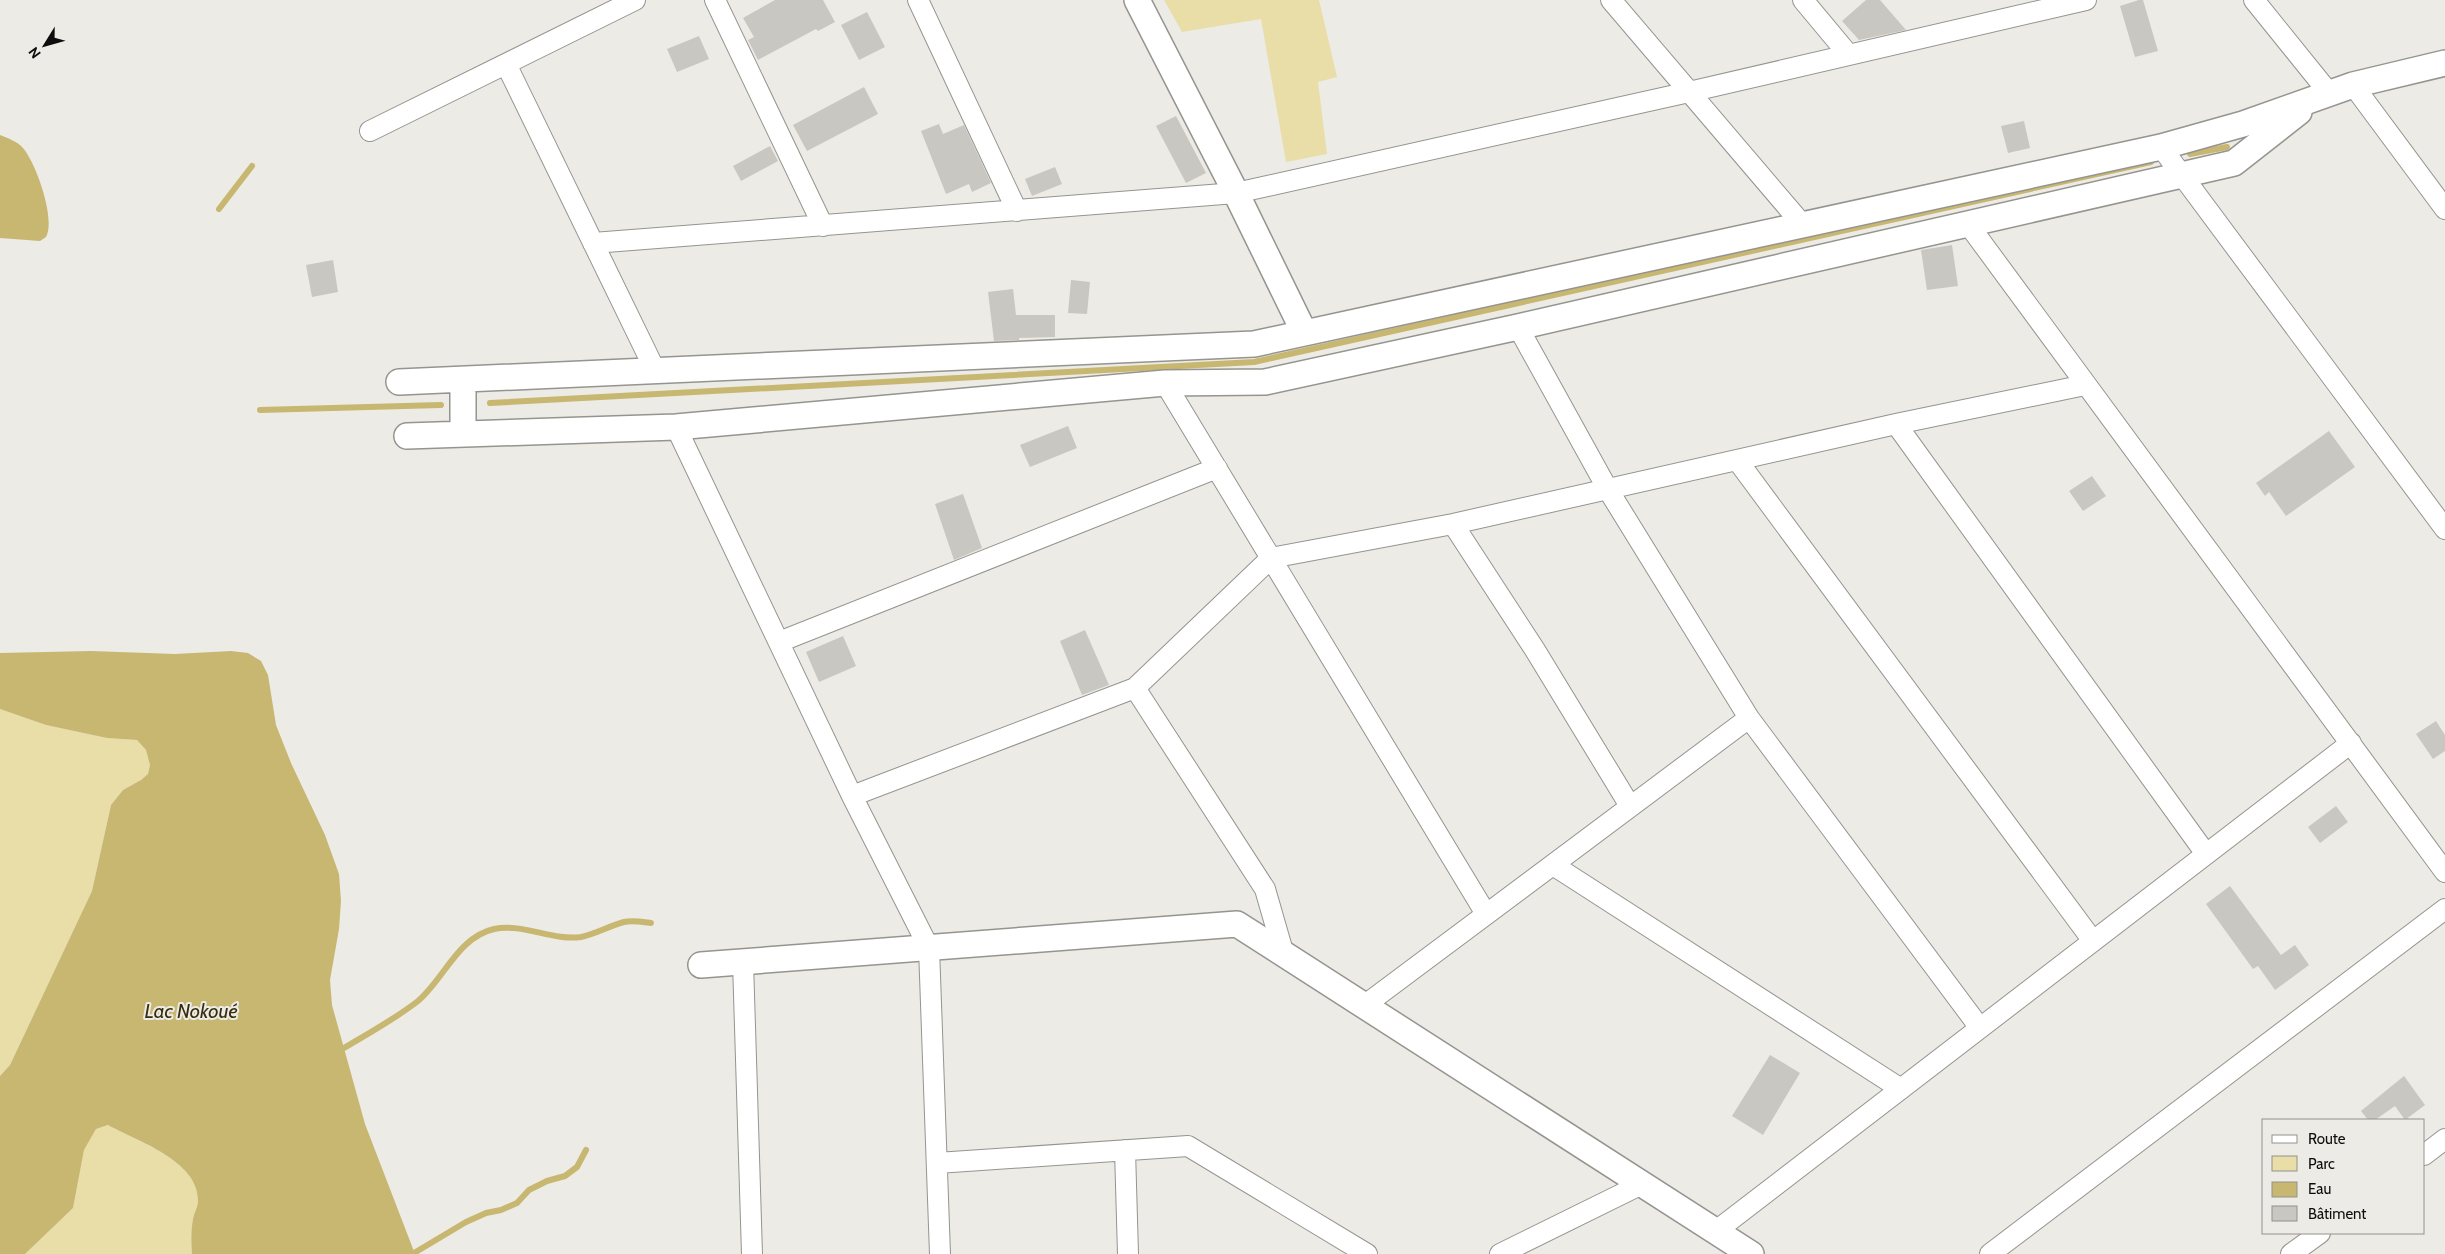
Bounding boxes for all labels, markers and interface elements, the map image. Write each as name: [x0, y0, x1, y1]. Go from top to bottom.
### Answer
north arrow: [20, 20, 70, 70]
text: N: [24, 43, 45, 62]
water label: Lac Nokoué: [144, 999, 238, 1023]
legend: [2262, 1119, 2425, 1234]
text: Route: [2308, 1130, 2346, 1148]
text: Parc: [2308, 1155, 2335, 1173]
text: Eau: [2308, 1180, 2331, 1198]
text: Bâtiment: [2308, 1205, 2366, 1223]

